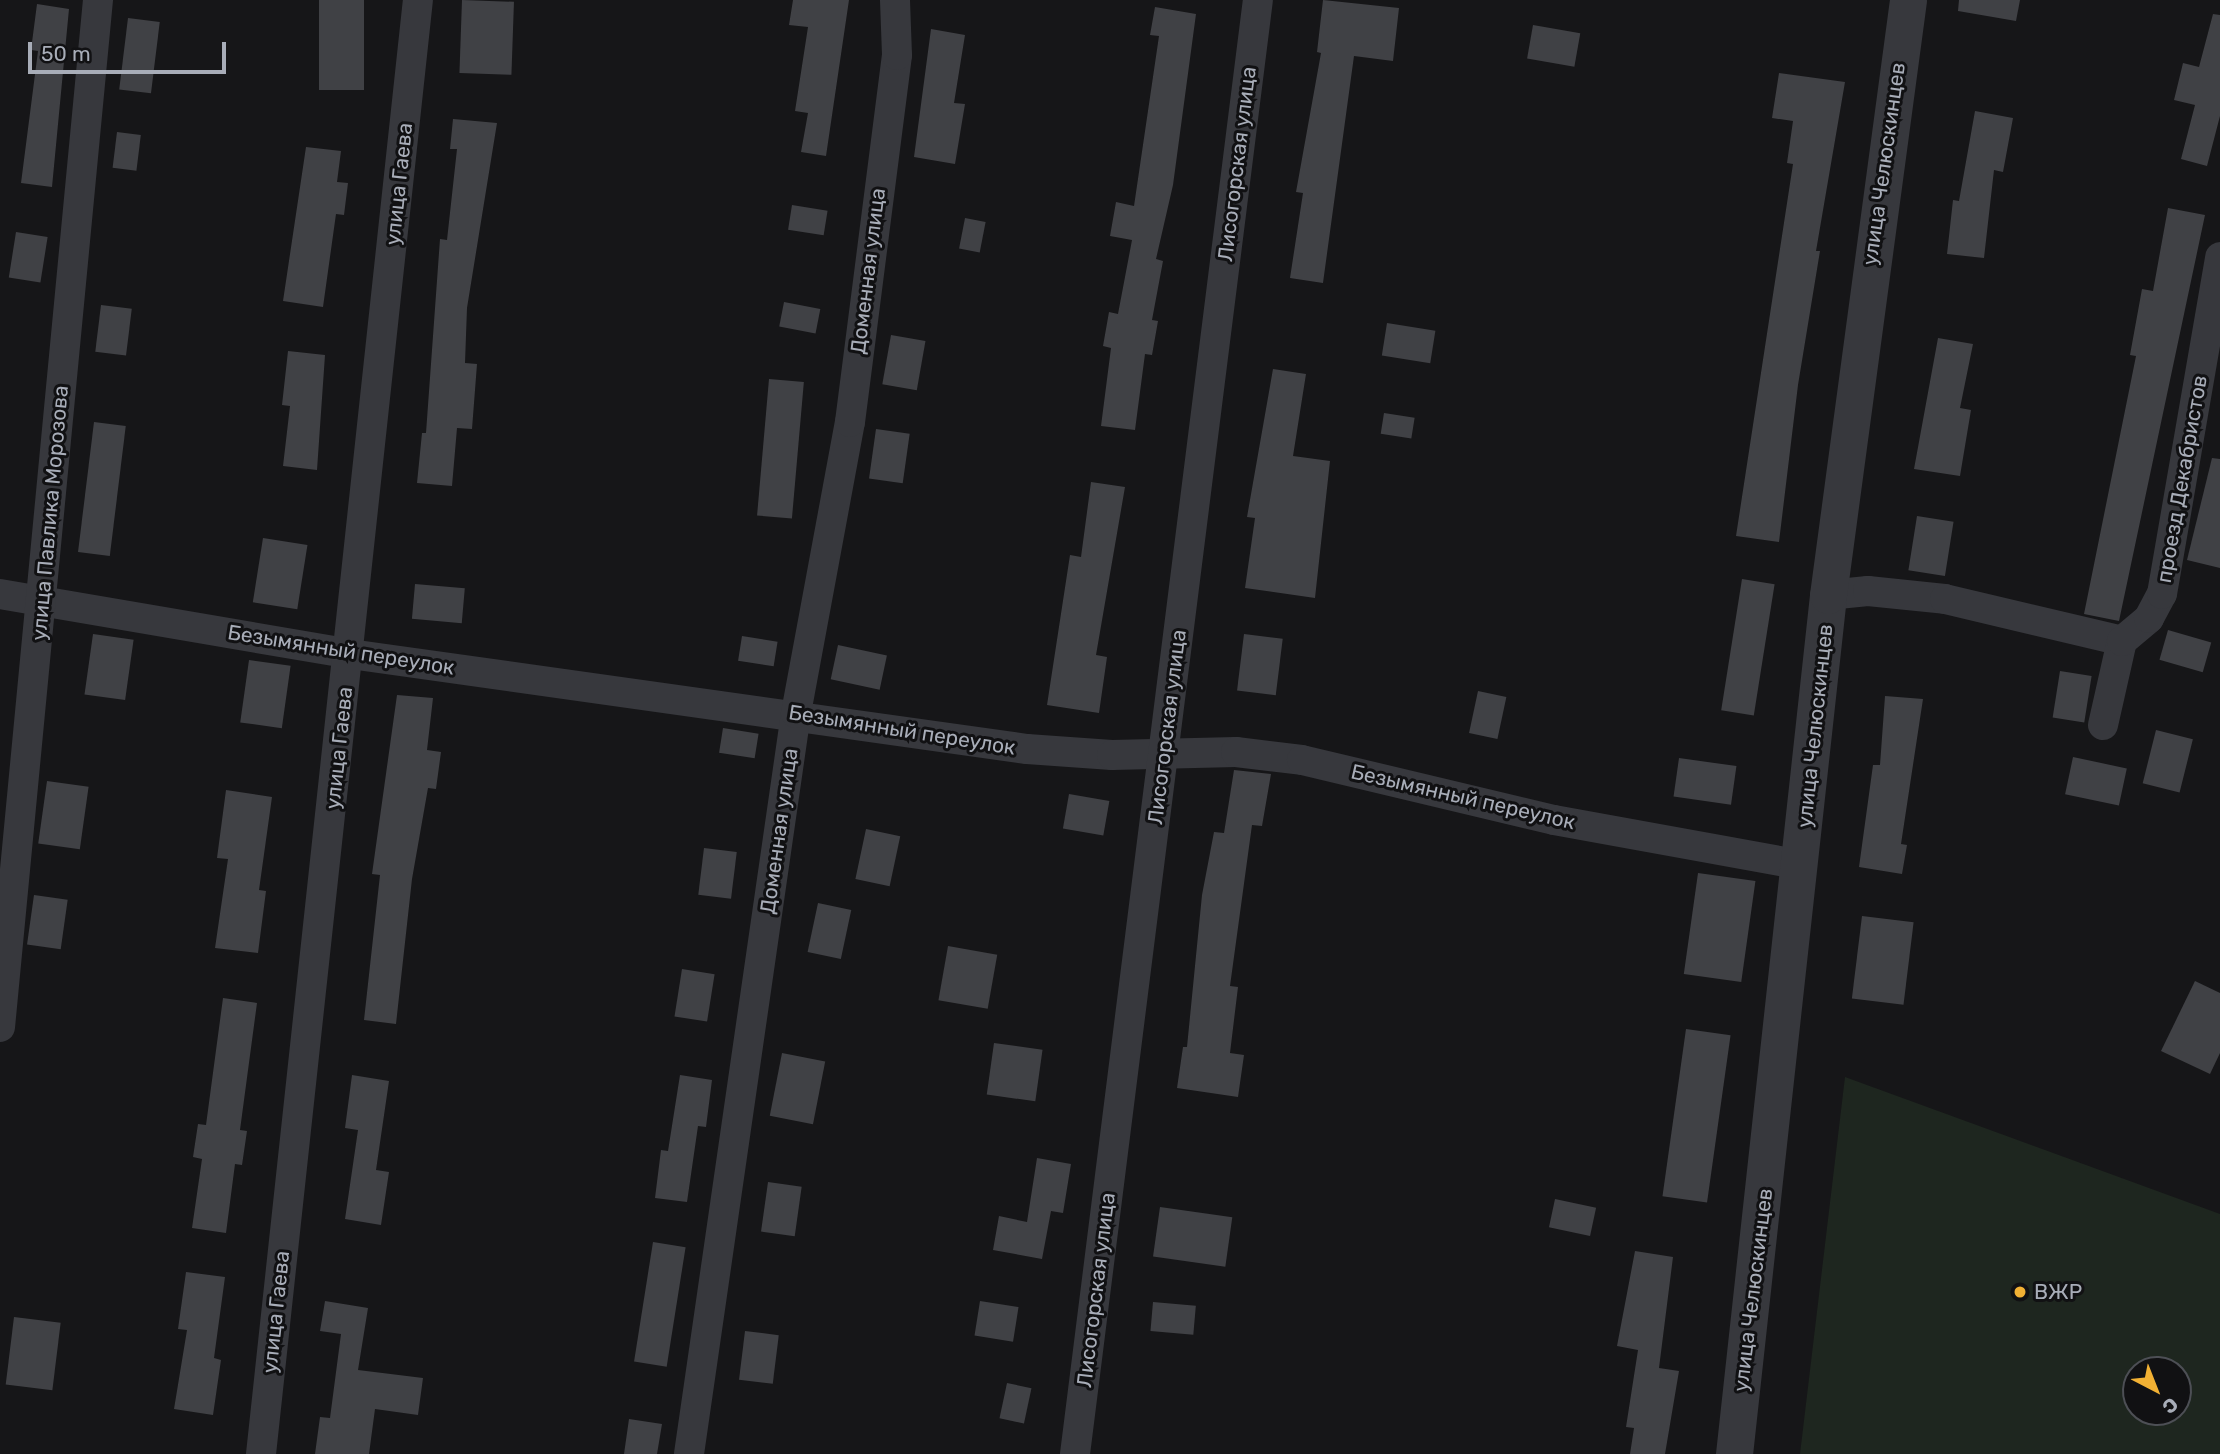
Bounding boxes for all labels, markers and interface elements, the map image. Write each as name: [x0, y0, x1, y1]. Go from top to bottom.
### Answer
scale bar: [32, 28, 229, 72]
text: 50 m: [41, 41, 91, 66]
street label: улица Челюскинцев: [1857, 61, 1911, 267]
street label: Лисогорская улица: [1213, 65, 1261, 263]
street label: улица Гаева: [380, 121, 418, 247]
street label: Доменная улица: [845, 187, 891, 355]
street label: проезд Декабристов: [2151, 373, 2213, 585]
street label: улица Павлика Морозова: [26, 384, 74, 642]
street label: Безымянный переулок: [226, 620, 456, 680]
street label: улица Челюскинцев: [1792, 623, 1838, 829]
street label: Лисогорская улица: [1143, 628, 1191, 826]
street label: улица Гаева: [320, 685, 358, 811]
street label: Безымянный переулок: [787, 700, 1017, 760]
street label: Доменная улица: [755, 746, 803, 916]
street label: Безымянный переулок: [1348, 759, 1578, 835]
street label: улица Челюскинцев: [1728, 1187, 1778, 1393]
street label: Лисогорская улица: [1072, 1191, 1120, 1389]
street label: улица Гаева: [257, 1249, 295, 1375]
place label: ВЖР: [2034, 1279, 2082, 1305]
marker: ВЖР: [2012, 1284, 2028, 1300]
north arrow: [2122, 1356, 2192, 1426]
text: С: [2157, 1392, 2183, 1419]

